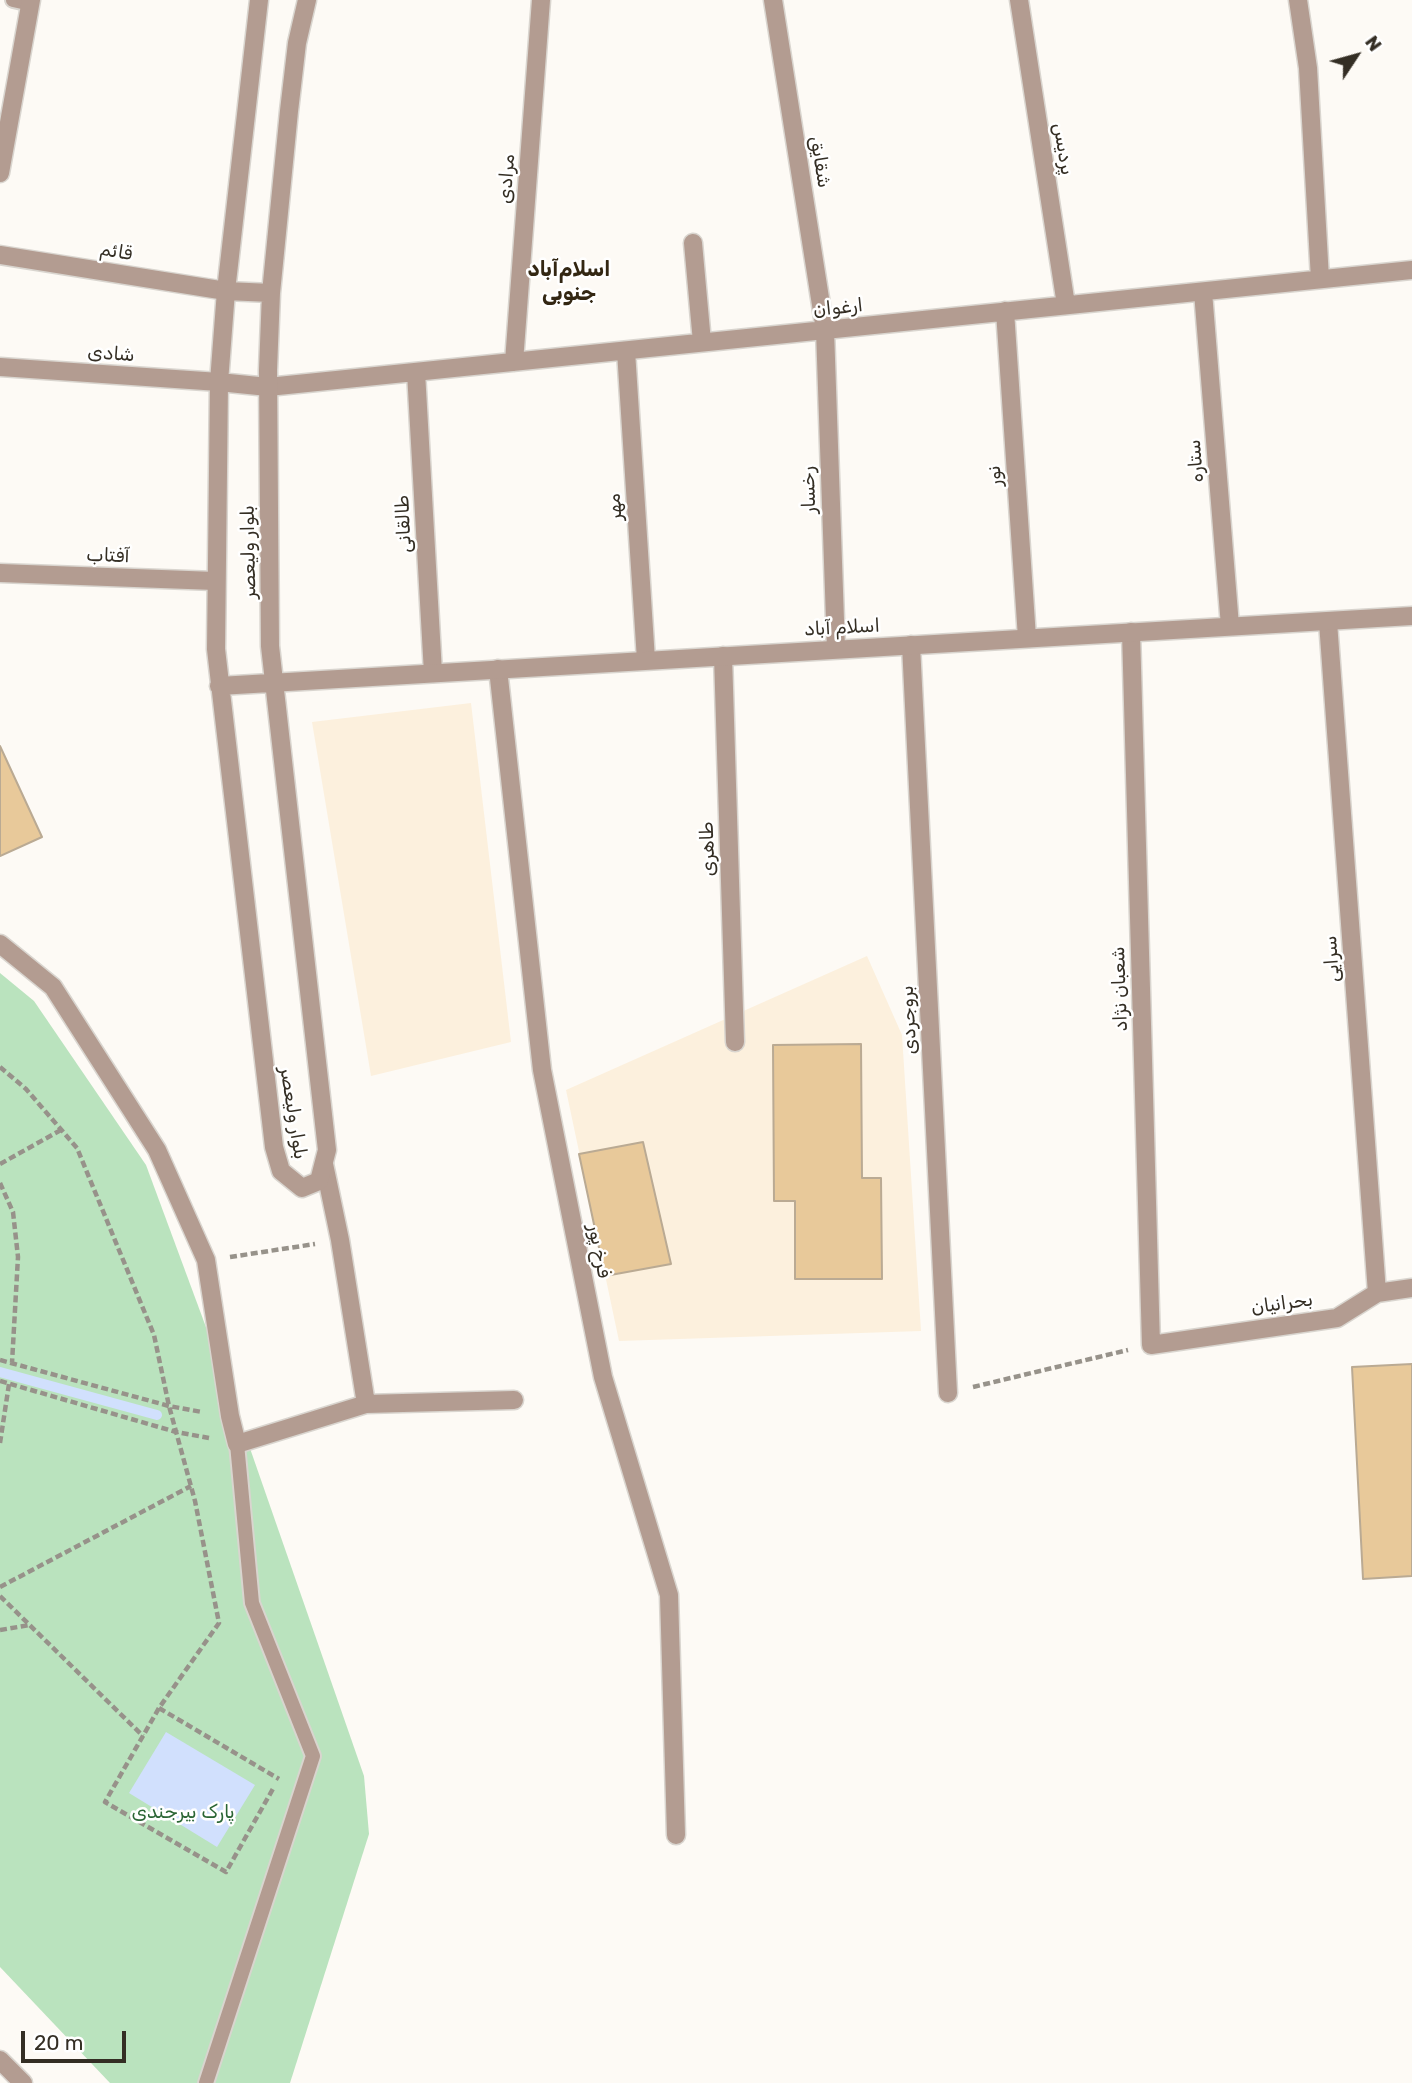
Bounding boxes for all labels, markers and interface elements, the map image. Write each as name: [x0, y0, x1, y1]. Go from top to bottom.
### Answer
north arrow: [1321, 21, 1391, 91]
text: N: [1360, 31, 1387, 56]
street label: پردیس: [1048, 121, 1078, 177]
street label: شقایق: [805, 134, 835, 190]
street label: مرادی: [494, 153, 520, 205]
street label: قائم: [98, 238, 134, 266]
district label: اسلام‌‌آباد جنوبی: [527, 257, 611, 307]
street label: ارغوان: [812, 294, 864, 322]
street label: شادی: [87, 341, 135, 367]
street label: ستاره: [1183, 439, 1209, 483]
street label: نور: [983, 465, 1007, 487]
street label: رخسار: [797, 466, 821, 514]
street label: مهر: [603, 493, 627, 521]
street label: طالقانی: [391, 494, 417, 554]
street label: بلوار ولیعصر: [237, 505, 261, 599]
street label: آفتاب: [86, 544, 130, 568]
street label: اسلام آباد: [804, 615, 880, 641]
street label: طاهری: [696, 821, 720, 877]
street label: سرایی: [1319, 935, 1345, 983]
street label: شعبان نژاد: [1107, 946, 1133, 1032]
street label: بروجردی: [896, 985, 922, 1055]
street label: بلوار ولیعصر: [274, 1065, 312, 1161]
street label: فرخ پور: [583, 1222, 615, 1280]
street label: بحرانیان: [1250, 1288, 1314, 1320]
park label: پارک بیرجندی: [131, 1802, 235, 1824]
scale bar: [24, 2016, 130, 2060]
text: 20 m: [34, 2030, 83, 2055]

